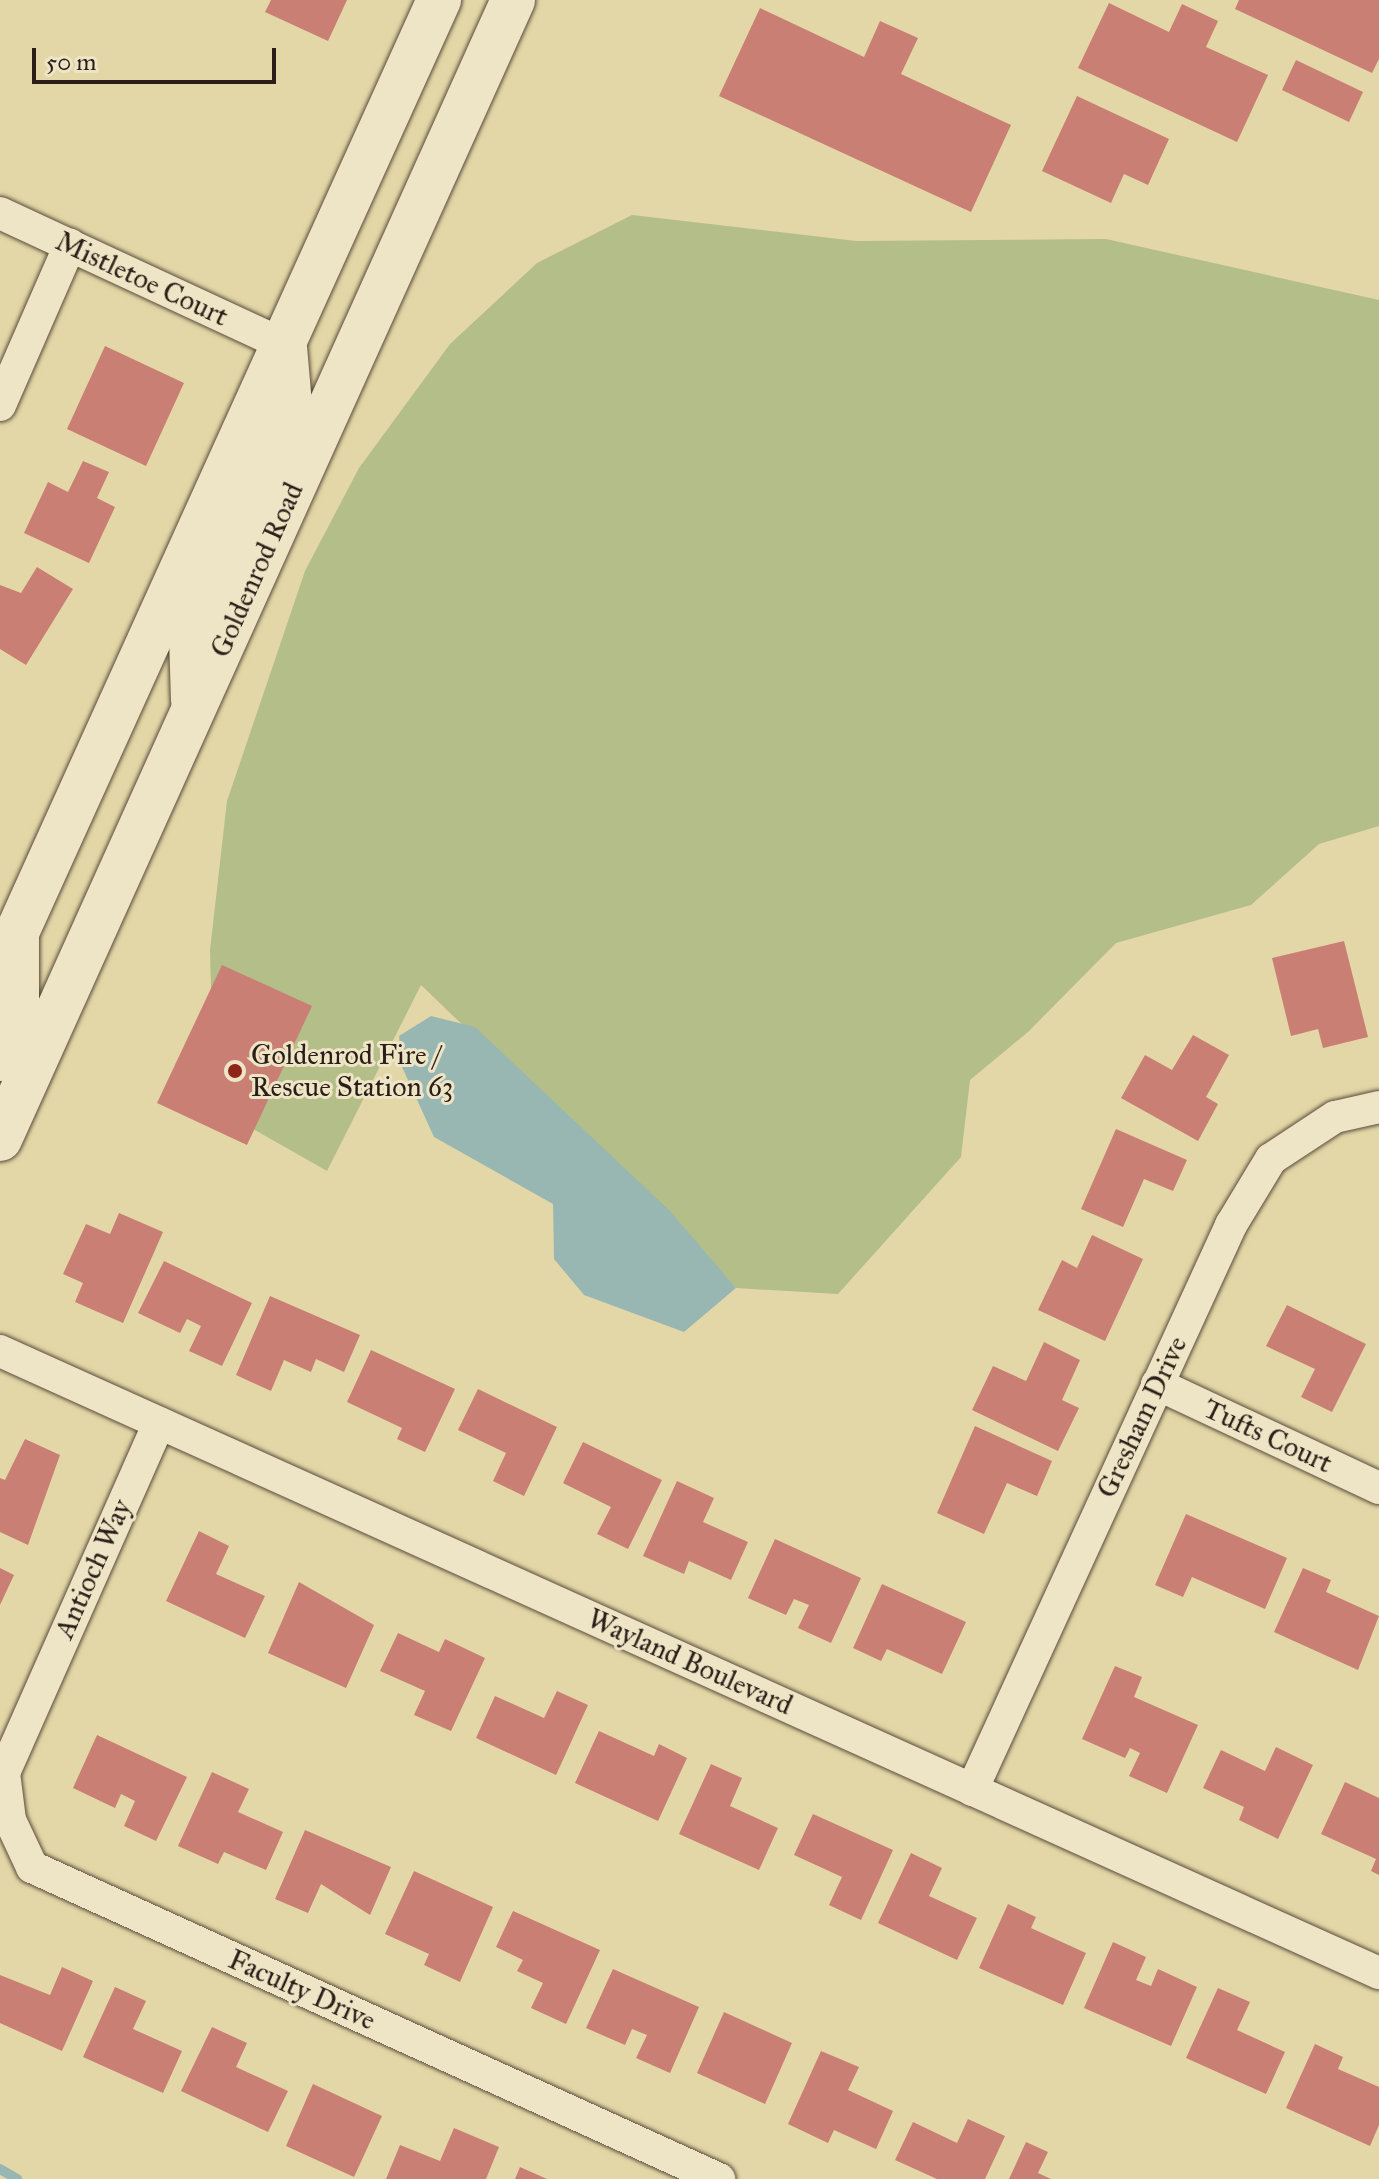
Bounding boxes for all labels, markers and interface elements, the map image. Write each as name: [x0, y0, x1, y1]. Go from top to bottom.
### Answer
scale bar: [36, 32, 280, 82]
text: 50 m: [46, 47, 96, 77]
street label: Mistletoe Court: [50, 224, 234, 334]
street label: Goldenrod Road: [204, 478, 310, 662]
place label: Goldenrod Fire / Rescue Station 63: [251, 1038, 453, 1104]
marker: Goldenrod Fire / Rescue Station 63: [226, 1062, 244, 1080]
street label: Gresham Drive: [1090, 1331, 1194, 1503]
street label: Tufts Court: [1198, 1392, 1338, 1480]
street label: Antioch Way: [47, 1494, 139, 1644]
street label: Wayland Boulevard: [582, 1602, 798, 1722]
street label: Faculty Drive: [223, 1943, 381, 2037]

